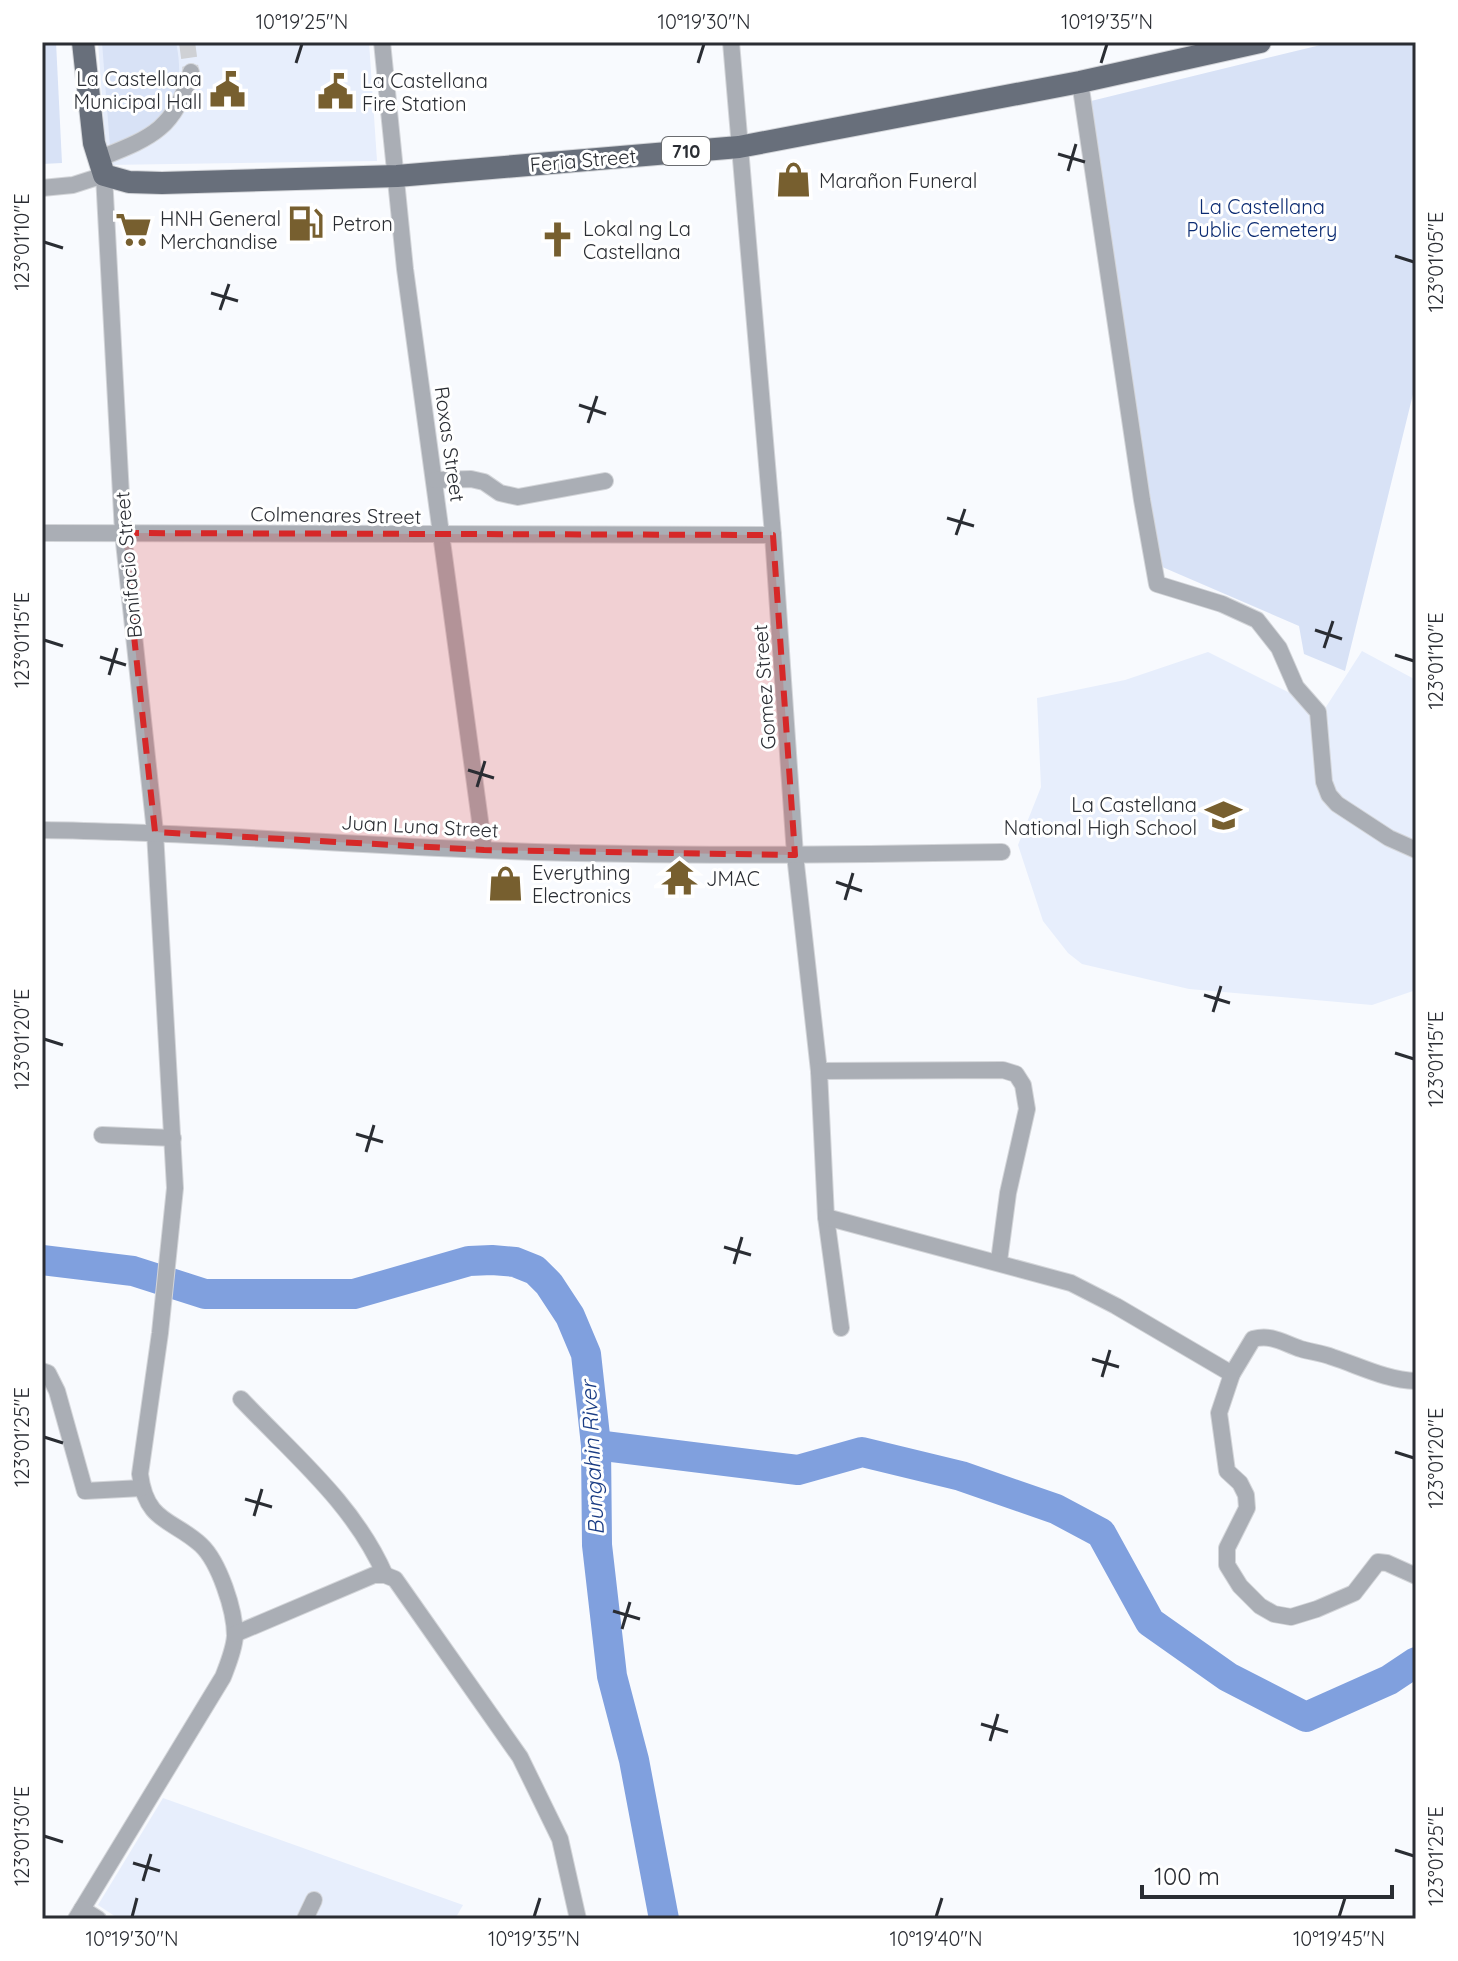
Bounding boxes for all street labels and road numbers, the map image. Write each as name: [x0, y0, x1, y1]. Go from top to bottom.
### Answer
road number: 710: [662, 137, 710, 165]
street label: Feria Street: [529, 143, 637, 177]
street label: Roxas Street: [430, 385, 471, 504]
street label: Bonifacio Street: [109, 490, 147, 639]
street label: Colmenares Street: [250, 501, 422, 529]
street label: Gomez Street: [747, 623, 781, 750]
street label: Juan Luna Street: [341, 809, 500, 843]

